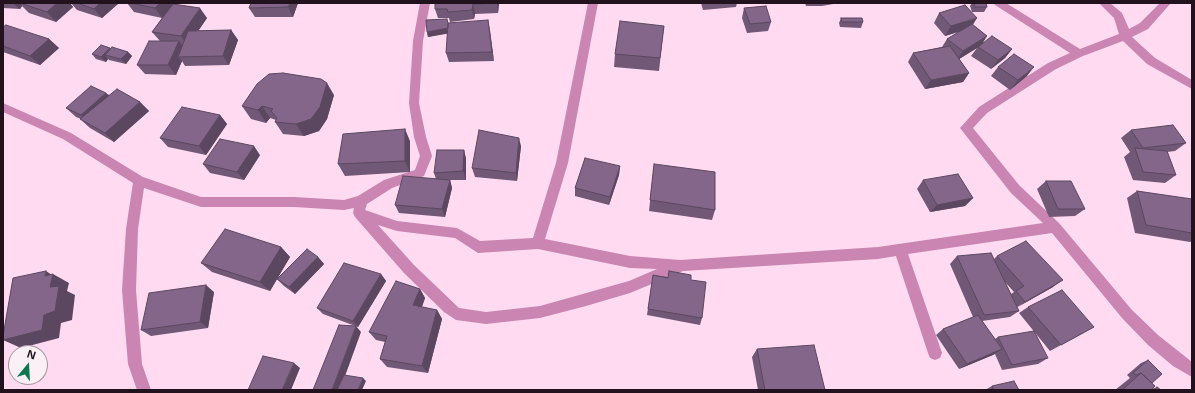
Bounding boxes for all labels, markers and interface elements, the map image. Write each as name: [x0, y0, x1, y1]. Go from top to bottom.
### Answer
north arrow: [8, 345, 48, 385]
text: N: [25, 346, 38, 363]

